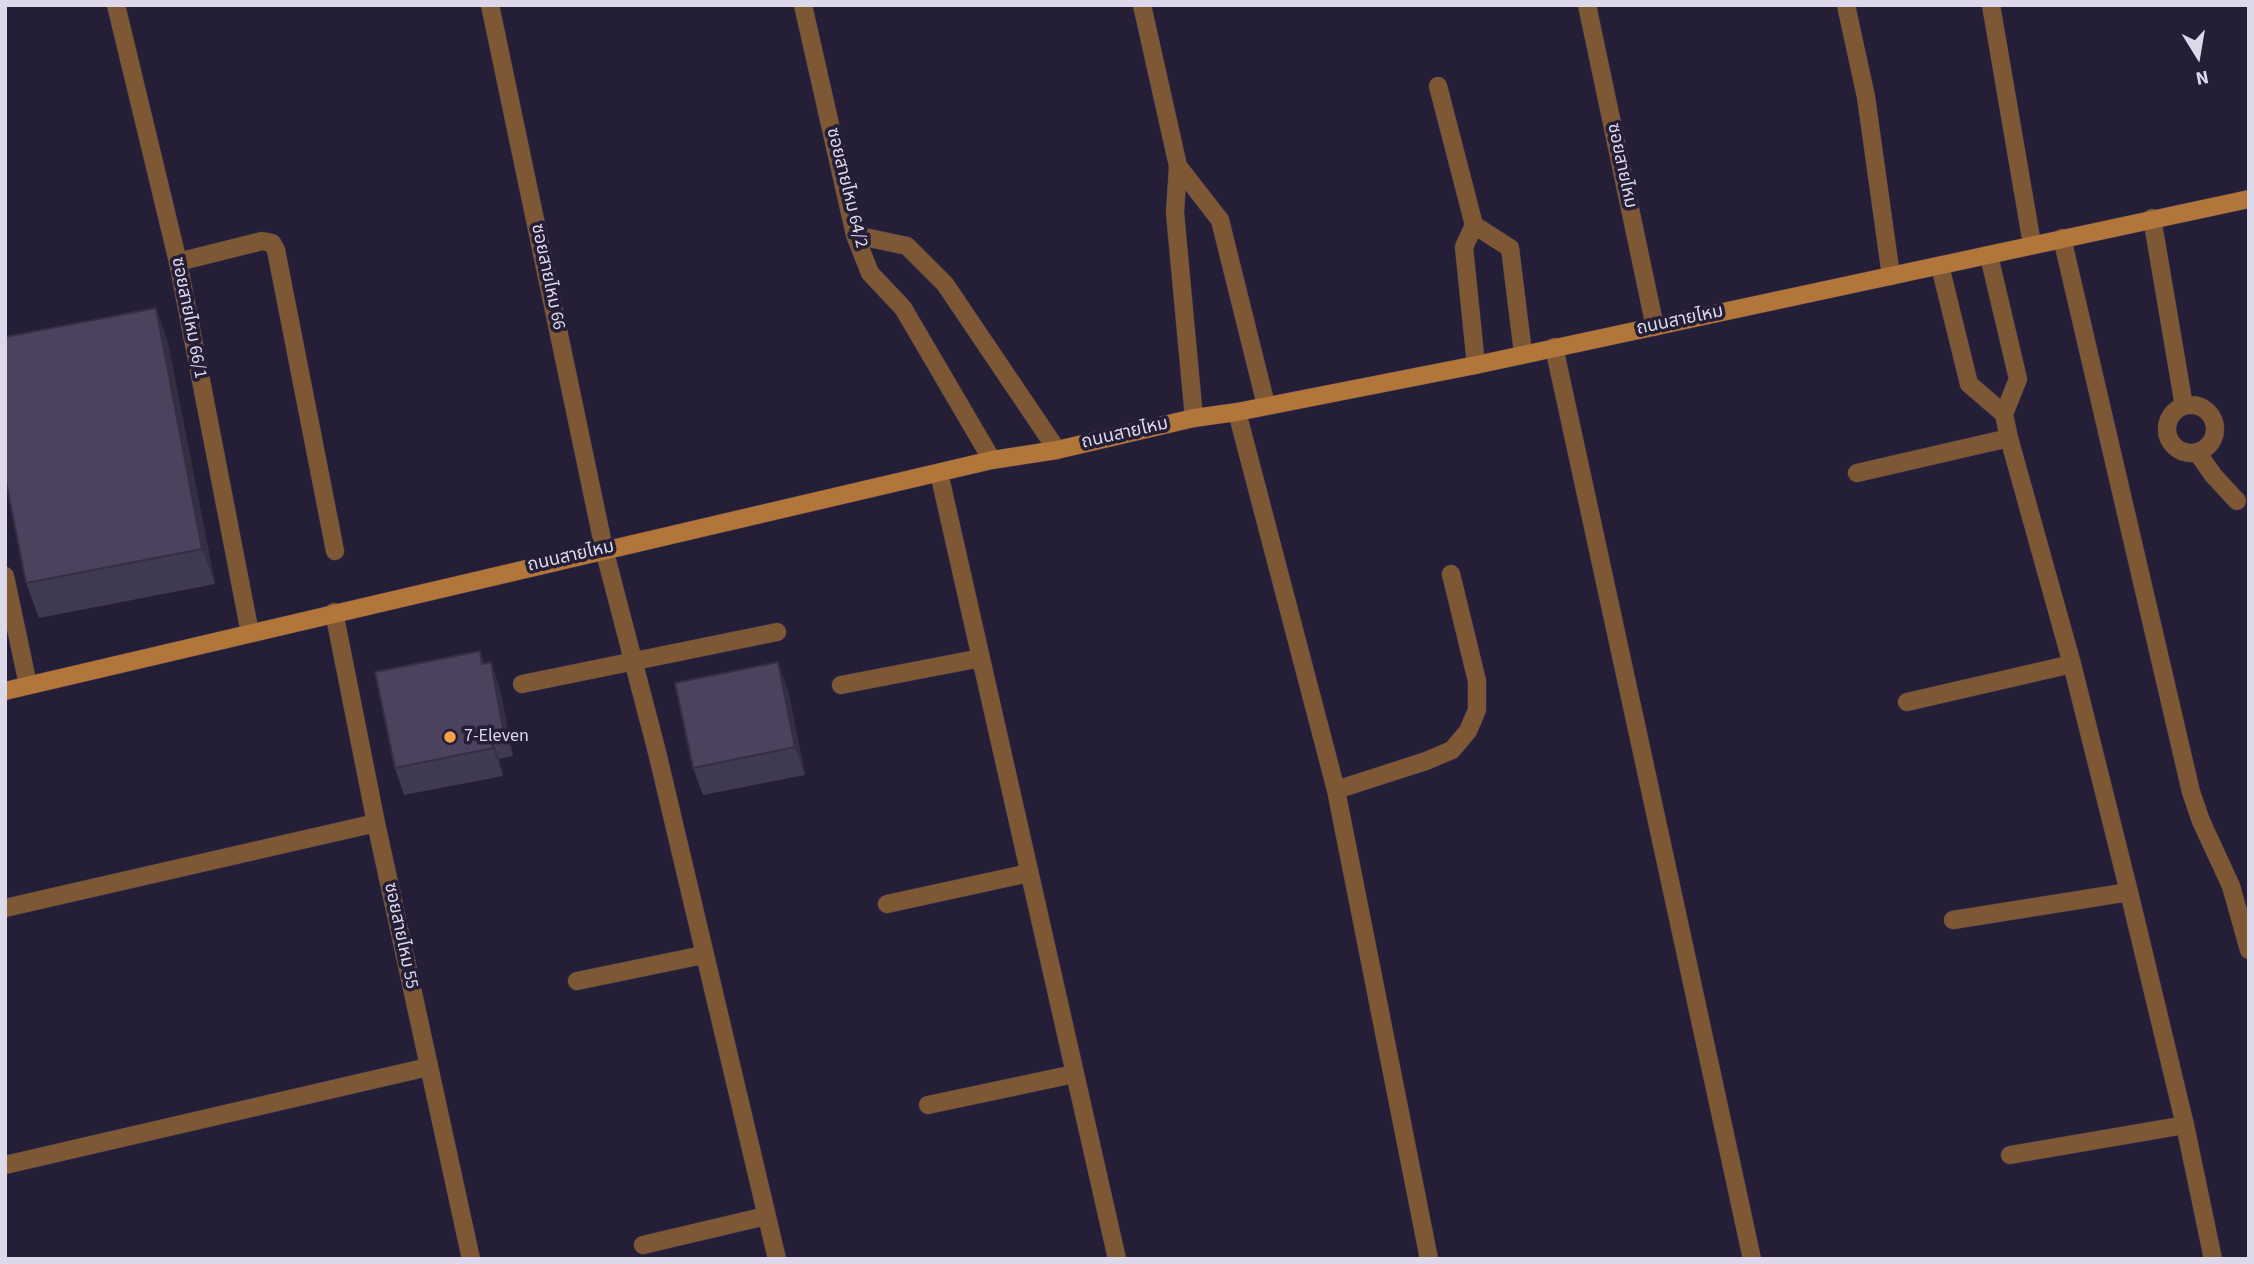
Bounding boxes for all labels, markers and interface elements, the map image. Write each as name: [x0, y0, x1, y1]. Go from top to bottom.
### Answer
north arrow: [2163, 21, 2233, 91]
text: N: [2193, 63, 2211, 92]
street label: ซอยสายไหม: [1601, 121, 1641, 211]
street label: ซอยสายไหม 64/2: [821, 126, 871, 250]
street label: ซอยสายไหม 66: [525, 222, 569, 332]
street label: ซอยสายไหม 66/1: [166, 255, 210, 381]
street label: ถนนสายไหม: [1635, 301, 1725, 341]
street label: ถนนสายไหม: [1080, 414, 1170, 454]
street label: ถนนสายไหม: [526, 537, 616, 577]
place label: 7-Eleven: [464, 726, 529, 748]
marker: 7-Eleven: [442, 729, 458, 745]
street label: ซอยสายไหม 55: [378, 881, 422, 991]

